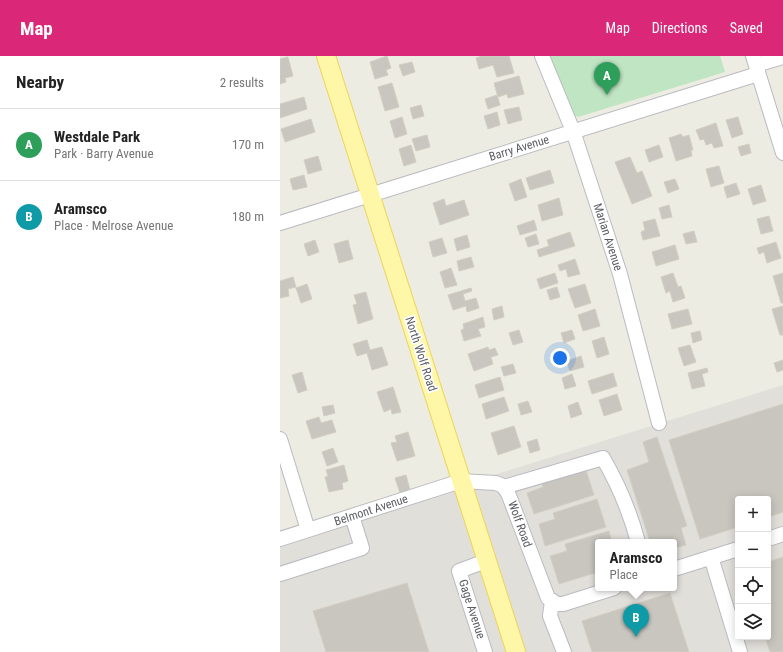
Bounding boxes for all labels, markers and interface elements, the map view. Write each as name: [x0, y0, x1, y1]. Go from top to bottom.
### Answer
text: Map: [20, 17, 53, 40]
text: Map: [606, 20, 630, 36]
text: Directions: [652, 20, 708, 36]
text: Saved: [730, 20, 763, 36]
pin: A: [594, 62, 620, 95]
text: Nearby: [16, 72, 64, 92]
text: 2 results: [220, 75, 264, 90]
text: Westdale Park: [54, 128, 140, 146]
street label: Barry Avenue: [487, 132, 551, 164]
text: A: [25, 137, 33, 152]
text: 170 m: [232, 137, 264, 152]
text: Park · Barry Avenue: [54, 146, 154, 161]
text: Aramsco: [54, 200, 107, 218]
street label: Marian Avenue: [591, 202, 626, 273]
text: B: [25, 209, 33, 224]
text: 180 m: [232, 209, 264, 224]
text: Place · Melrose Avenue: [54, 218, 173, 233]
street label: North Wolf Road: [402, 315, 440, 393]
your location: [550, 348, 570, 368]
street label: Belmont Avenue: [332, 491, 410, 529]
map controls: [735, 496, 771, 640]
button: +: [735, 496, 771, 532]
street label: Wolf Road: [505, 499, 535, 549]
button: −: [735, 532, 771, 568]
popup: [595, 539, 677, 591]
text: Aramsco: [609, 549, 663, 567]
text: Place: [609, 567, 638, 582]
button: locate: [735, 568, 771, 604]
street label: Gage Avenue: [456, 578, 488, 641]
pin: B: [623, 604, 649, 637]
button: layers: [735, 604, 771, 640]

